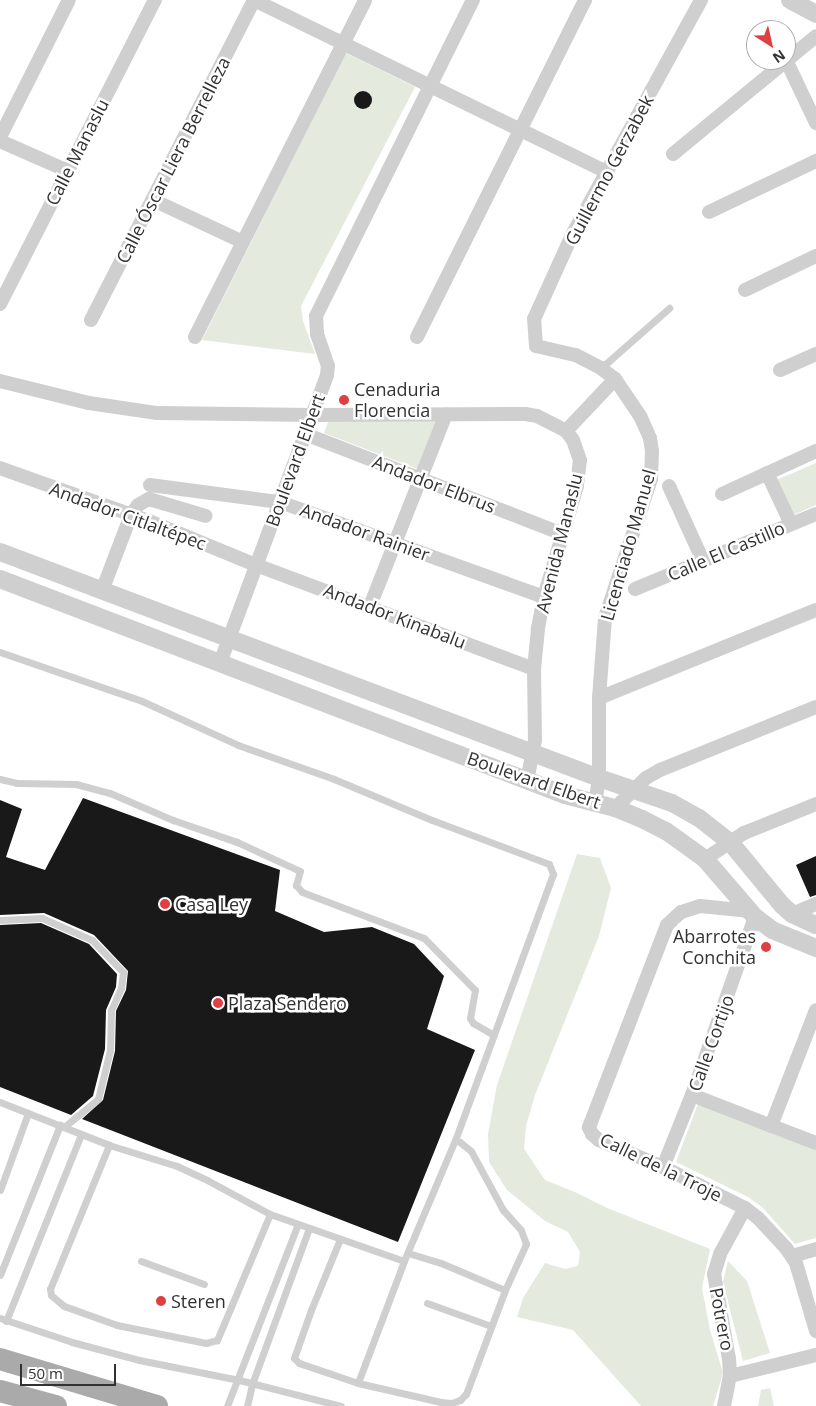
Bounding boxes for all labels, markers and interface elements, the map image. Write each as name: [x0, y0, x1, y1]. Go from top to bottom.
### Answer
north arrow: [746, 20, 796, 70]
text: N: [769, 46, 789, 68]
street label: Calle Óscar Liera Berrelleza: [111, 53, 235, 267]
street label: Guillermo Gerzabek: [560, 91, 658, 249]
street label: Calle Manaslu: [41, 95, 113, 209]
place label: Cenaduria Florencia: [354, 379, 440, 422]
street label: Boulevard Elbert: [261, 391, 329, 529]
marker: Cenaduria Florencia: [338, 394, 350, 406]
street label: Andador Elbrus: [370, 451, 498, 517]
street label: Licenciado Manuel: [596, 467, 660, 623]
street label: Avenida Manaslu: [531, 471, 587, 615]
street label: Andador Citlaltépec: [47, 478, 209, 554]
street label: Andador Rainier: [297, 499, 433, 565]
street label: Calle El Castillo: [664, 517, 788, 585]
street label: Andador Kinabalu: [321, 579, 469, 653]
street label: Boulevard Elbert: [464, 747, 604, 813]
place label: Casa Ley: [175, 893, 248, 915]
marker: Casa Ley: [159, 898, 171, 910]
place label: Abarrotes Conchita: [673, 926, 756, 969]
marker: Abarrotes Conchita: [760, 941, 772, 953]
place label: Plaza Sendero: [228, 992, 347, 1014]
street label: Calle Cortijo: [684, 992, 738, 1094]
marker: Plaza Sendero: [212, 997, 224, 1009]
street label: Calle de la Troje: [597, 1128, 725, 1206]
street label: Potrero: [705, 1286, 739, 1352]
place label: Steren: [171, 1290, 226, 1312]
marker: Steren: [155, 1295, 167, 1307]
scale bar: [22, 1354, 119, 1386]
text: 50 m: [28, 1363, 63, 1383]

